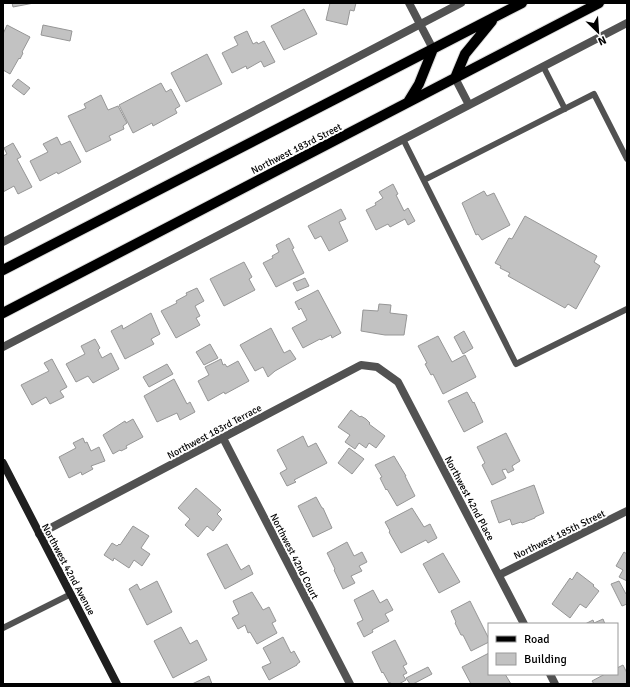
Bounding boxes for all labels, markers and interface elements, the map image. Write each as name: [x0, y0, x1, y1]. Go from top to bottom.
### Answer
north arrow: [578, 12, 618, 52]
text: N: [596, 33, 608, 48]
street label: Northwest 183rd Street: [249, 121, 344, 177]
street label: Northwest 183rd Terrace: [165, 402, 264, 462]
street label: Northwest 42nd Place: [442, 454, 496, 543]
street label: Northwest 185th Street: [512, 507, 608, 562]
street label: Northwest 42nd Court: [267, 512, 321, 602]
street label: Northwest 42nd Avenue: [39, 522, 97, 617]
legend: [488, 623, 618, 675]
text: Road: [524, 632, 550, 647]
text: Building: [524, 652, 567, 667]

